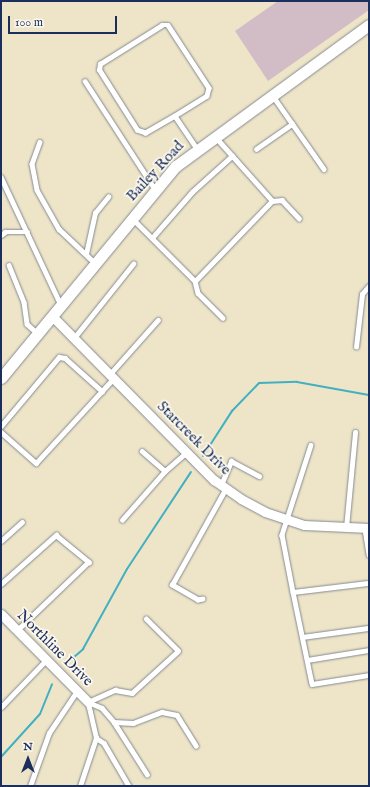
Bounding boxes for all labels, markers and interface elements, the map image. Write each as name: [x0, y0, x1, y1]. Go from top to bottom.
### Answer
scale bar: [10, 8, 119, 34]
text: 100 m: [15, 15, 43, 30]
street label: Bailey Road: [123, 137, 187, 205]
street label: Starcreek Drive: [153, 397, 235, 479]
street label: Northline Drive: [13, 606, 97, 690]
north arrow: [8, 739, 48, 779]
text: N: [23, 740, 33, 754]

